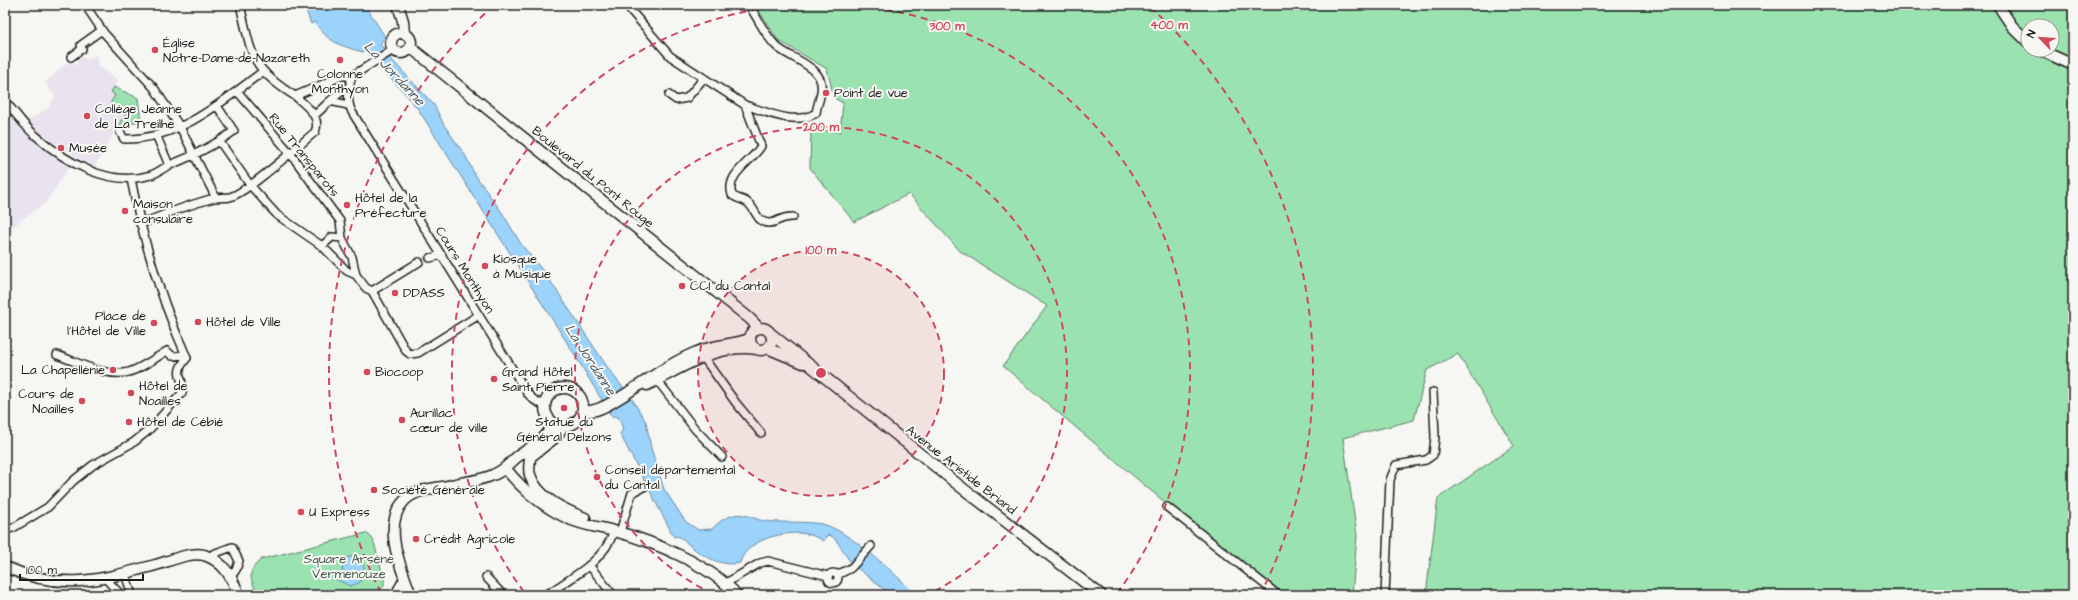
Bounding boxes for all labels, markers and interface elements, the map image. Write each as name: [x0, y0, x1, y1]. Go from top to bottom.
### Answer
text: 400 m: [1150, 17, 1188, 34]
text: 300 m: [928, 18, 965, 35]
north arrow: [2020, 18, 2060, 58]
text: N: [2023, 28, 2040, 40]
place label: Église Notre-Dame-de-Nazareth: [163, 34, 310, 67]
water label: La Jordanne: [359, 37, 430, 112]
marker: Église Notre-Dame-de-Nazareth: [150, 45, 160, 55]
marker: Colonne Monthyon: [335, 55, 345, 65]
place label: Colonne Monthyon: [311, 65, 369, 99]
place label: Point de vue: [834, 84, 908, 102]
marker: Point de vue: [821, 88, 831, 98]
place label: Collège Jeanne de La Treilhe: [95, 100, 182, 133]
street label: Rue Transparots: [265, 109, 344, 201]
marker: Collège Jeanne de La Treilhe: [82, 111, 92, 121]
text: 200 m: [802, 119, 840, 136]
street label: Boulevard du Pont Rouge: [527, 122, 658, 233]
place label: Musée: [69, 139, 107, 157]
marker: Musée: [56, 143, 66, 153]
place label: Hôtel de la Préfecture: [355, 189, 427, 222]
place label: Maison consulaire: [133, 195, 193, 228]
marker: Hôtel de la Préfecture: [342, 200, 352, 210]
marker: Maison consulaire: [120, 206, 130, 216]
street label: Cours Monthyon: [430, 223, 499, 318]
text: 100 m: [806, 242, 837, 259]
place label: Kiosque à Musique: [493, 250, 551, 283]
marker: Kiosque à Musique: [480, 261, 490, 271]
place label: CCI du Cantal: [690, 277, 770, 295]
marker: CCI du Cantal: [677, 281, 687, 291]
place label: DDASS: [403, 284, 445, 302]
marker: DDASS: [390, 288, 400, 298]
place label: Place de l'Hôtel de Ville: [67, 307, 146, 340]
place label: Hôtel de Ville: [206, 313, 281, 331]
marker: Hôtel de Ville: [193, 317, 203, 327]
marker: Place de l'Hôtel de Ville: [149, 318, 159, 328]
water label: La Jordanne: [559, 320, 621, 401]
place label: La Chapellénie: [21, 361, 105, 379]
place label: Biocoop: [375, 363, 424, 381]
place label: Grand Hôtel Saint Pierre: [502, 363, 575, 396]
marker: La Chapellénie: [108, 365, 118, 375]
centre of rings: [814, 366, 828, 380]
marker: Biocoop: [362, 367, 372, 377]
marker: Grand Hôtel Saint Pierre: [489, 374, 499, 384]
place label: Hôtel de Noailles: [139, 377, 187, 410]
place label: Cours de Noailles: [18, 385, 74, 418]
marker: Hôtel de Noailles: [126, 388, 136, 398]
marker: Cours de Noailles: [77, 396, 87, 406]
marker: Statue du Général Delzons: [559, 403, 569, 413]
place label: Aurillac cœur de ville: [410, 404, 488, 437]
place label: Hôtel de Cébié: [137, 413, 223, 431]
place label: Statue du Général Delzons: [517, 413, 612, 446]
marker: Aurillac cœur de ville: [397, 415, 407, 425]
marker: Hôtel de Cébié: [124, 417, 134, 427]
street label: Avenue Aristide Briand: [902, 421, 1020, 519]
place label: Conseil départemental du Cantal: [605, 461, 735, 494]
marker: Conseil départemental du Cantal: [592, 472, 602, 482]
place label: Société Générale: [382, 481, 485, 499]
marker: Société Générale: [369, 485, 379, 495]
place label: U Express: [309, 503, 370, 521]
marker: U Express: [296, 507, 306, 517]
place label: Crédit Agricole: [424, 530, 515, 549]
marker: Crédit Agricole: [411, 534, 421, 544]
park label: Square Arsène Vermenouze: [304, 550, 394, 583]
scale bar: [20, 556, 143, 582]
text: 100 m: [26, 562, 57, 579]

